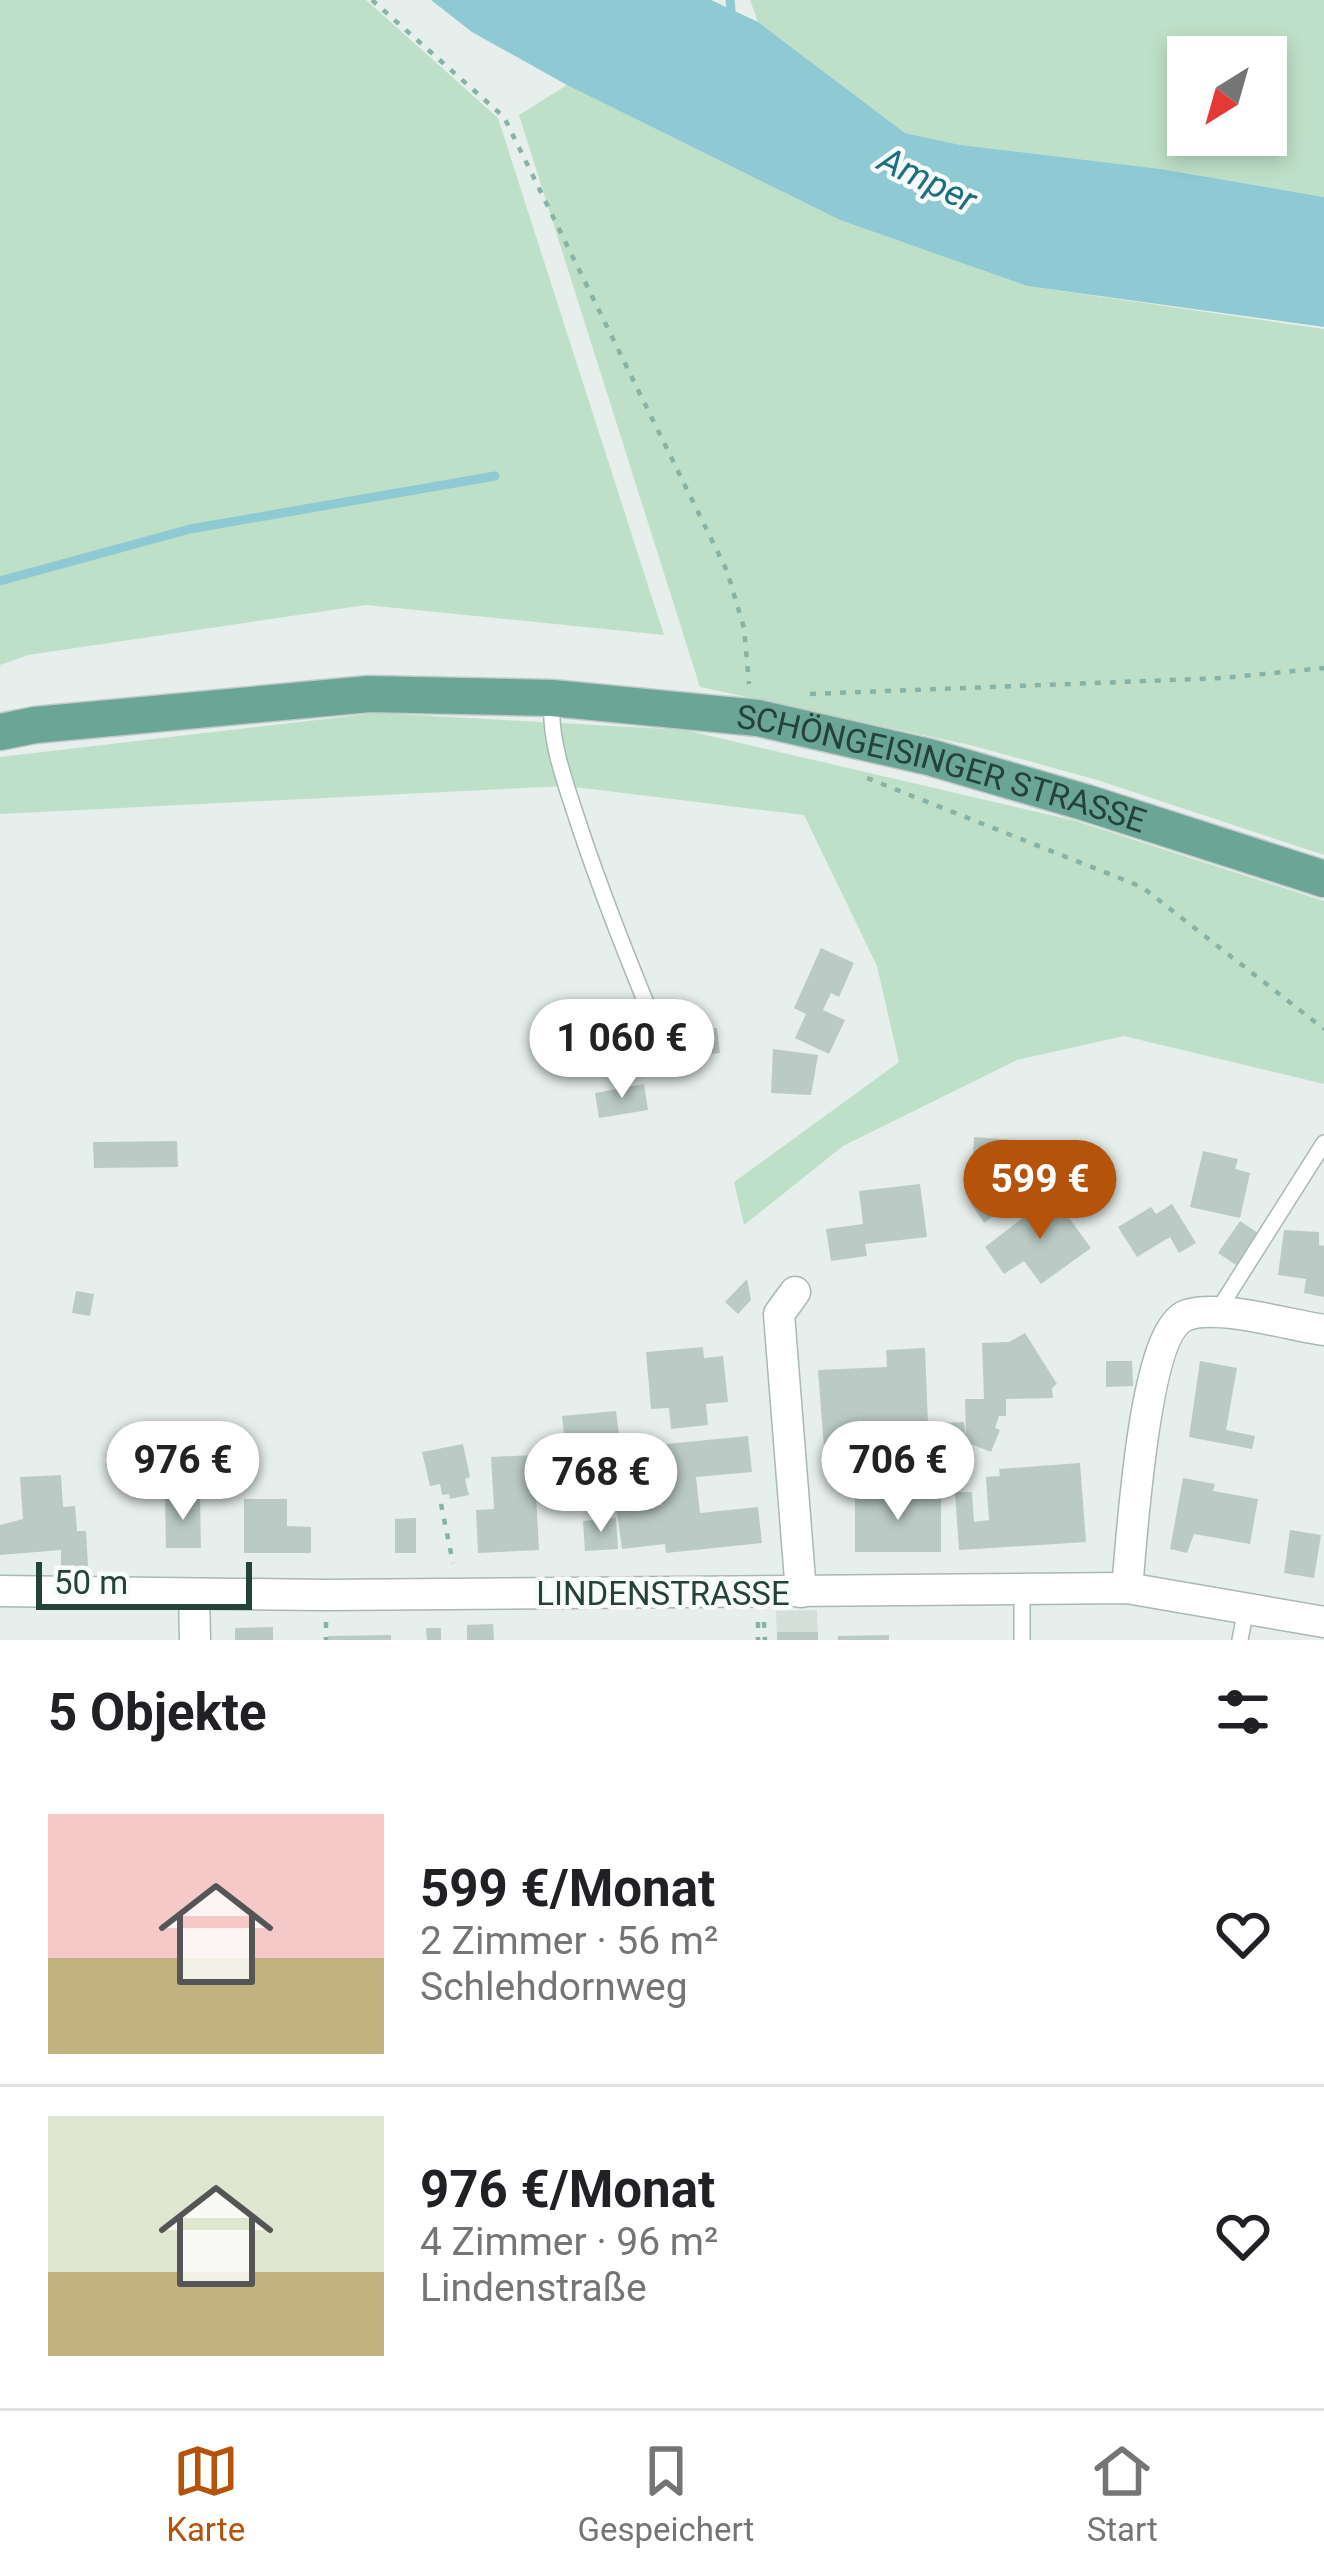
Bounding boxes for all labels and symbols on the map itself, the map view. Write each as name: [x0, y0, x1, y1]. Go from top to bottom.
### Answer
north arrow: [1167, 36, 1287, 156]
water label: Amper: [870, 137, 984, 222]
street label: SCHÖNGEISINGER STRASSE: [735, 697, 1151, 841]
pin: 1 060 €: [511, 999, 733, 1101]
pin: 599 €: [956, 1140, 1124, 1242]
pin: 976 €: [99, 1421, 267, 1523]
pin: 706 €: [814, 1421, 982, 1523]
pin: 768 €: [517, 1433, 685, 1535]
scale bar: [36, 1556, 252, 1609]
street label: LINDENSTRASSE: [536, 1574, 790, 1613]

